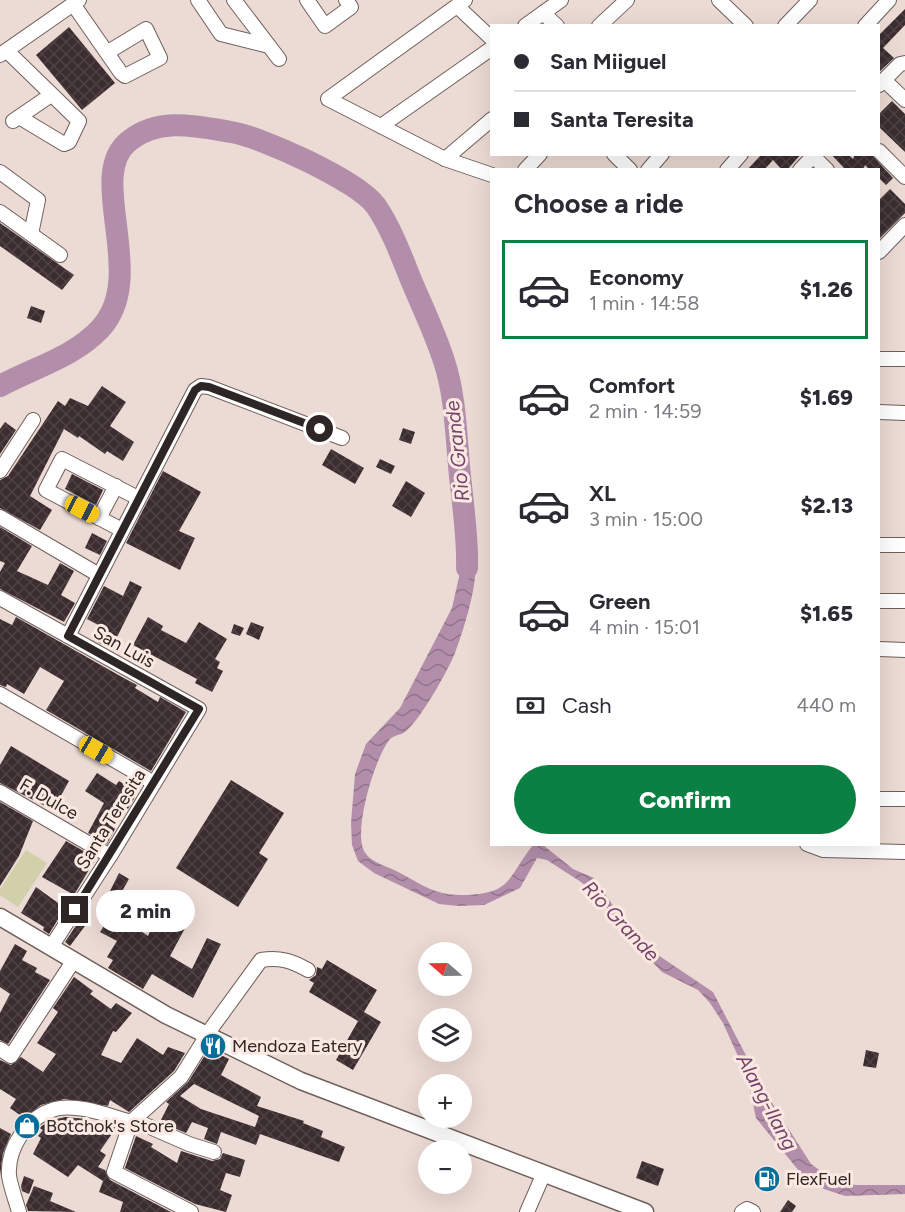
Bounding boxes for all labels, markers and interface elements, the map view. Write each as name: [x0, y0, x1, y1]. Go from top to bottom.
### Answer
text: San Miiguel: [550, 48, 667, 75]
text: Santa Teresita: [550, 106, 694, 133]
text: Choose a ride: [514, 187, 683, 220]
icon: car: [517, 263, 571, 317]
text: Economy: [589, 264, 684, 291]
text: $1.26: [800, 276, 853, 303]
text: 1 min · 14:58: [589, 291, 700, 315]
icon: car: [517, 371, 571, 425]
text: Comfort: [589, 372, 675, 399]
text: $1.69: [800, 384, 853, 411]
water label: Rio Grande: [440, 399, 474, 503]
text: 2 min · 14:59: [589, 399, 701, 423]
route start: [306, 415, 333, 442]
icon: car: [517, 479, 571, 533]
text: XL: [589, 480, 616, 507]
text: $2.13: [800, 492, 853, 519]
car: [62, 493, 102, 525]
text: 3 min · 15:00: [589, 507, 703, 531]
icon: car: [517, 587, 571, 641]
text: Green: [589, 588, 651, 615]
text: $1.65: [800, 600, 853, 627]
text: 4 min · 15:01: [589, 615, 700, 639]
street label: San Luis: [89, 621, 159, 673]
icon: cash: [514, 689, 547, 722]
text: Cash: [562, 692, 612, 719]
text: 440 m: [796, 693, 856, 717]
car: [76, 733, 116, 767]
street label: Santa Teresita: [72, 765, 150, 873]
button: Confirm: [514, 765, 856, 834]
street label: F. Dulce: [16, 773, 82, 825]
water label: Rio Grande: [578, 876, 664, 966]
callout: 2 min: [96, 889, 195, 931]
route end: [61, 896, 88, 923]
text: 2 min: [120, 899, 171, 923]
north arrow: [418, 942, 472, 996]
map controls: [418, 942, 472, 1194]
button: layers: [418, 1008, 472, 1062]
restaurant icon: Mendoza Eatery: [198, 1031, 228, 1061]
place label: Mendoza Eatery: [232, 1035, 363, 1057]
water label: Alang-Ilang: [731, 1049, 802, 1154]
button: +: [418, 1074, 472, 1128]
shop icon: Botchok's Store: [12, 1111, 42, 1141]
place label: Botchok's Store: [46, 1115, 174, 1137]
button: −: [418, 1140, 472, 1194]
fuel station icon: FlexFuel: [752, 1164, 782, 1194]
place label: FlexFuel: [786, 1168, 851, 1190]

